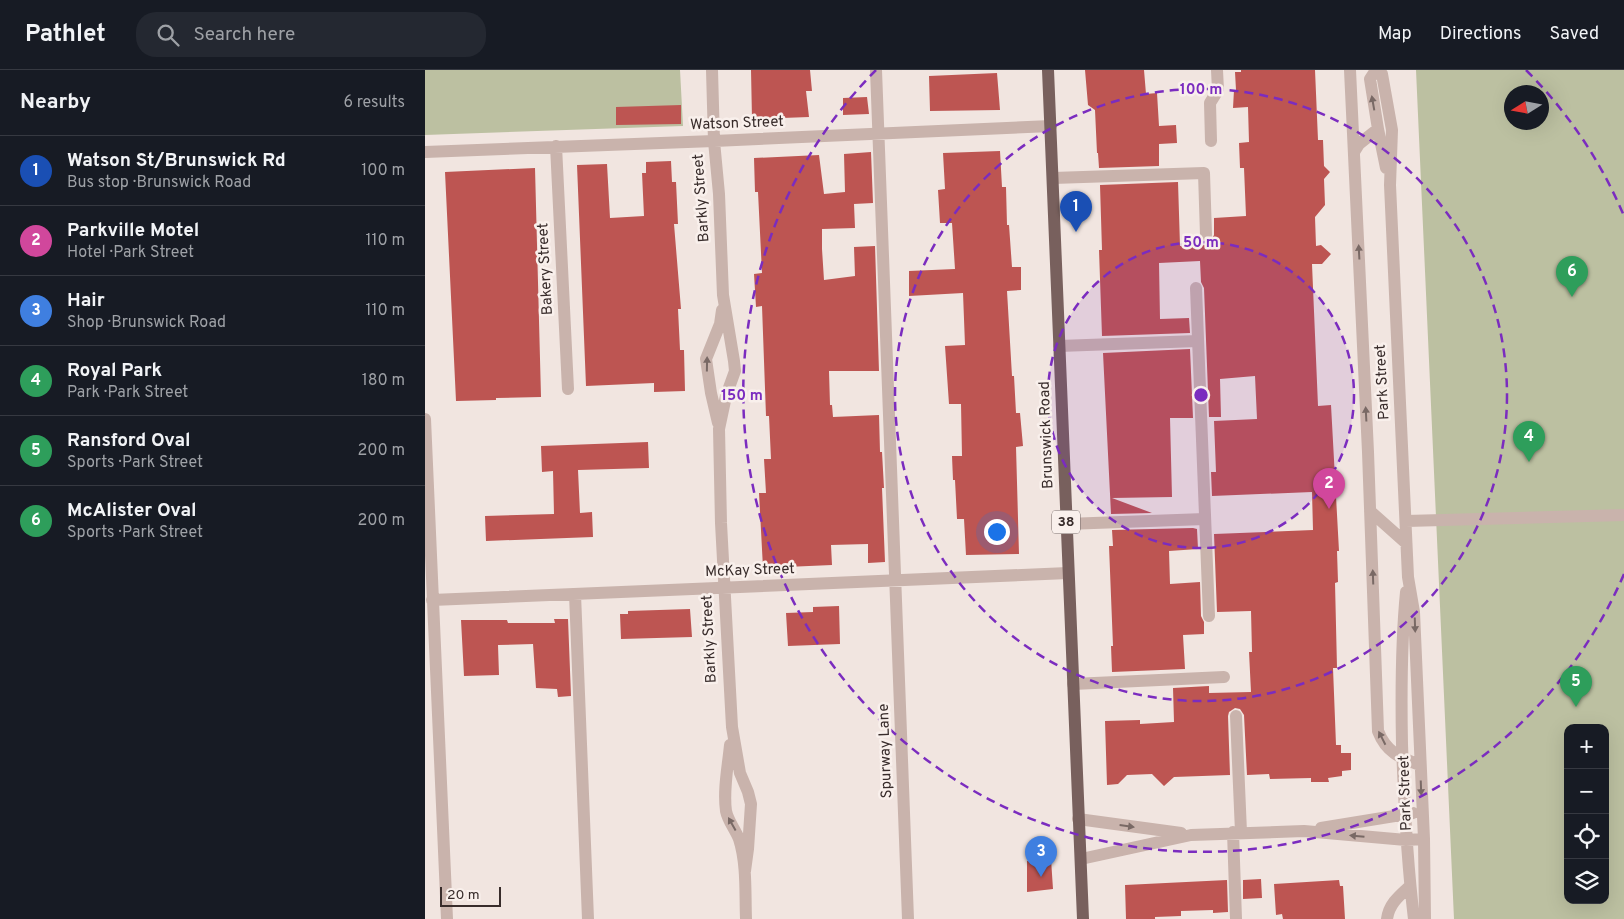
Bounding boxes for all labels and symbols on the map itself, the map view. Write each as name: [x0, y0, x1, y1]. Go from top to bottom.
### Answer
text: 100 m: [1180, 81, 1222, 100]
north arrow: [1504, 85, 1549, 130]
one-way arrow: [1369, 95, 1377, 111]
street label: Watson Street: [690, 113, 784, 135]
street label: Barkly Street: [689, 153, 715, 243]
pin: 1: [1060, 191, 1092, 232]
street label: Bakery Street: [534, 222, 558, 316]
text: 50 m: [1183, 234, 1219, 253]
one-way arrow: [1354, 244, 1362, 260]
pin: 6: [1556, 256, 1588, 297]
street label: Park Street: [1372, 344, 1394, 420]
one-way arrow: [704, 356, 712, 372]
street label: Brunswick Road: [1036, 381, 1058, 489]
centre of rings: [1192, 386, 1210, 404]
text: 150 m: [721, 387, 763, 406]
one-way arrow: [1362, 406, 1370, 422]
pin: 4: [1513, 421, 1545, 462]
pin: 2: [1313, 468, 1345, 509]
road number: 38: [1052, 511, 1080, 534]
your location: [984, 519, 1010, 545]
street label: McKay Street: [705, 560, 795, 582]
one-way arrow: [1368, 568, 1376, 584]
street label: Barkly Street: [698, 594, 722, 684]
one-way arrow: [1411, 617, 1419, 633]
pin: 5: [1560, 666, 1592, 707]
street label: Spurway Lane: [875, 703, 897, 799]
one-way arrow: [1378, 731, 1386, 745]
street label: Park Street: [1395, 755, 1417, 831]
one-way arrow: [1417, 780, 1425, 796]
one-way arrow: [728, 817, 736, 832]
one-way arrow: [1119, 822, 1135, 830]
one-way arrow: [1349, 831, 1365, 839]
pin: 3: [1025, 836, 1057, 877]
scale bar: [440, 884, 501, 907]

